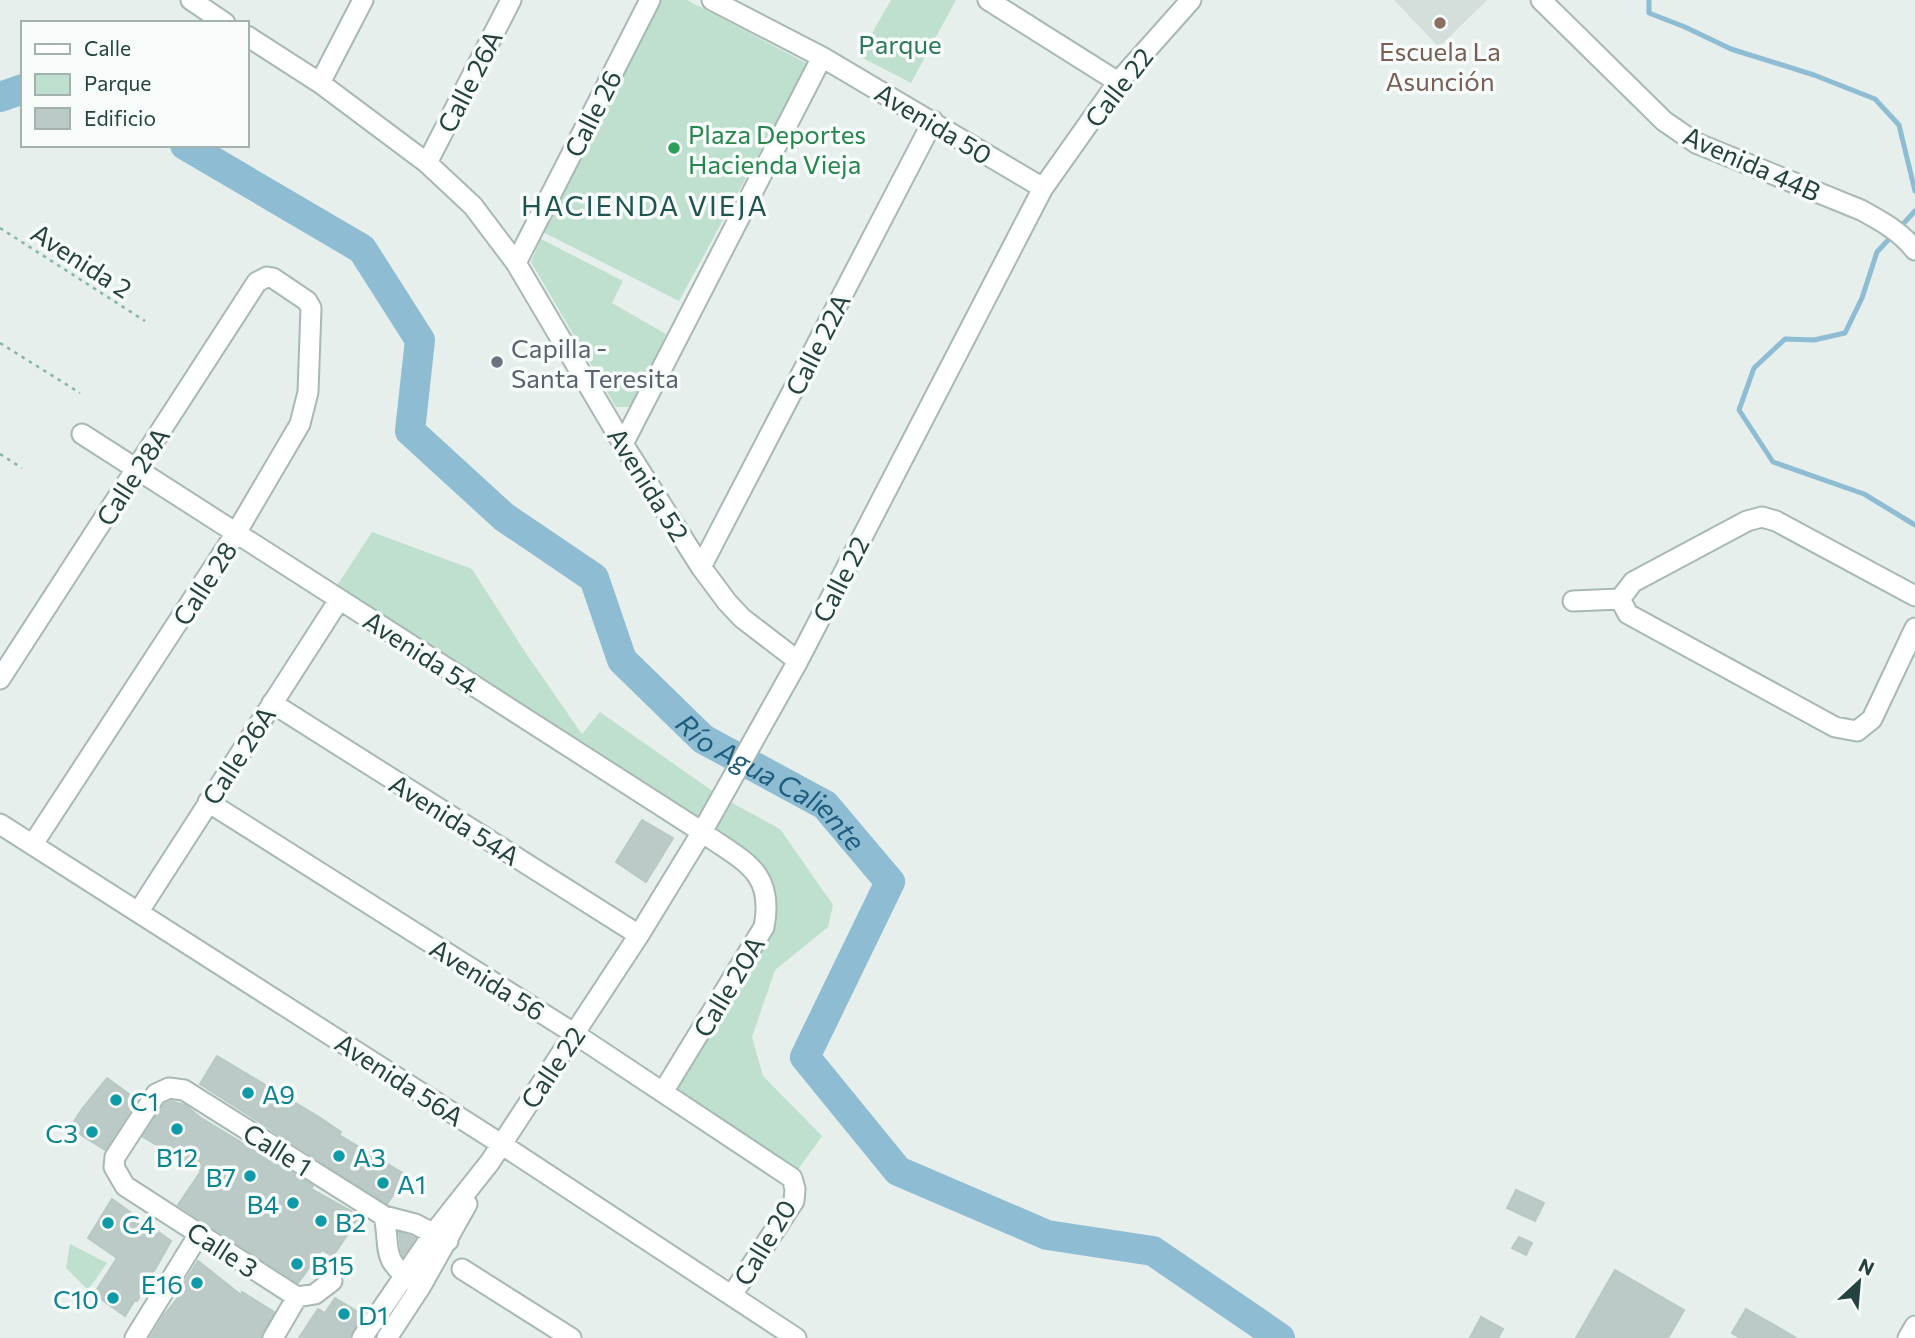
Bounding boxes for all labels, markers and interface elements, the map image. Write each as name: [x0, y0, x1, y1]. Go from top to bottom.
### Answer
marker: Escuela La Asunción: [1432, 15, 1448, 31]
legend: [21, 21, 248, 147]
street label: Calle 26A: [430, 25, 508, 137]
park label: Parque: [858, 28, 942, 59]
text: Calle: [84, 35, 131, 60]
place label: Escuela La Asunción: [1379, 35, 1501, 96]
street label: Calle 22: [1077, 41, 1159, 133]
street label: Calle 26: [557, 64, 627, 162]
text: Parque: [84, 70, 151, 95]
street label: Avenida 50: [870, 76, 998, 170]
text: Edificio: [84, 105, 156, 130]
place label: Plaza Deportes Hacienda Vieja: [688, 118, 866, 179]
street label: Avenida 44B: [1679, 119, 1825, 207]
marker: Plaza Deportes Hacienda Vieja: [666, 140, 682, 156]
district label: HACIENDA VIEJA: [521, 188, 769, 222]
street label: Avenida 2: [26, 216, 138, 304]
street label: Calle 22A: [778, 288, 856, 400]
place label: Capilla - Santa Teresita: [511, 332, 679, 393]
marker: Capilla - Santa Teresita: [489, 354, 505, 370]
street label: Calle 28A: [89, 421, 175, 531]
street label: Avenida 52: [602, 421, 696, 547]
street label: Calle 22: [805, 531, 875, 627]
street label: Calle 28: [166, 535, 242, 631]
street label: Avenida 54: [358, 604, 484, 700]
street label: Calle 26A: [195, 700, 281, 810]
water label: Río Agua Caliente: [670, 706, 873, 857]
street label: Avenida 54A: [384, 767, 526, 871]
street label: Calle 20A: [686, 930, 770, 1042]
street label: Avenida 56: [425, 932, 551, 1026]
street label: Calle 22: [513, 1020, 591, 1114]
street label: Avenida 56A: [330, 1026, 470, 1132]
place label: A9: [262, 1078, 295, 1109]
place label: C1: [130, 1085, 159, 1116]
marker: A9: [240, 1085, 256, 1101]
marker: C1: [108, 1092, 124, 1108]
street label: Calle 1: [238, 1116, 318, 1182]
place label: C3: [45, 1117, 78, 1148]
marker: B12: [169, 1121, 185, 1137]
marker: C3: [84, 1124, 100, 1140]
place label: B12: [156, 1141, 198, 1172]
place label: A3: [353, 1141, 386, 1172]
marker: A3: [331, 1148, 347, 1164]
place label: B7: [205, 1161, 236, 1192]
marker: B7: [242, 1168, 258, 1184]
place label: A1: [397, 1168, 426, 1199]
marker: A1: [375, 1175, 391, 1191]
place label: B4: [247, 1188, 279, 1219]
street label: Calle 20: [726, 1193, 802, 1291]
marker: B4: [285, 1195, 301, 1211]
place label: B2: [335, 1206, 366, 1237]
place label: C4: [122, 1208, 155, 1239]
marker: B2: [313, 1213, 329, 1229]
marker: C4: [100, 1215, 116, 1231]
street label: Calle 3: [182, 1215, 264, 1283]
north arrow: [1824, 1247, 1894, 1317]
place label: B15: [311, 1249, 354, 1280]
text: N: [1855, 1253, 1878, 1280]
marker: B15: [289, 1256, 305, 1272]
place label: E16: [141, 1268, 183, 1299]
marker: E16: [189, 1275, 205, 1291]
place label: C10: [53, 1283, 99, 1314]
marker: C10: [105, 1290, 121, 1306]
place label: D1: [358, 1299, 388, 1330]
marker: D1: [336, 1306, 352, 1322]

